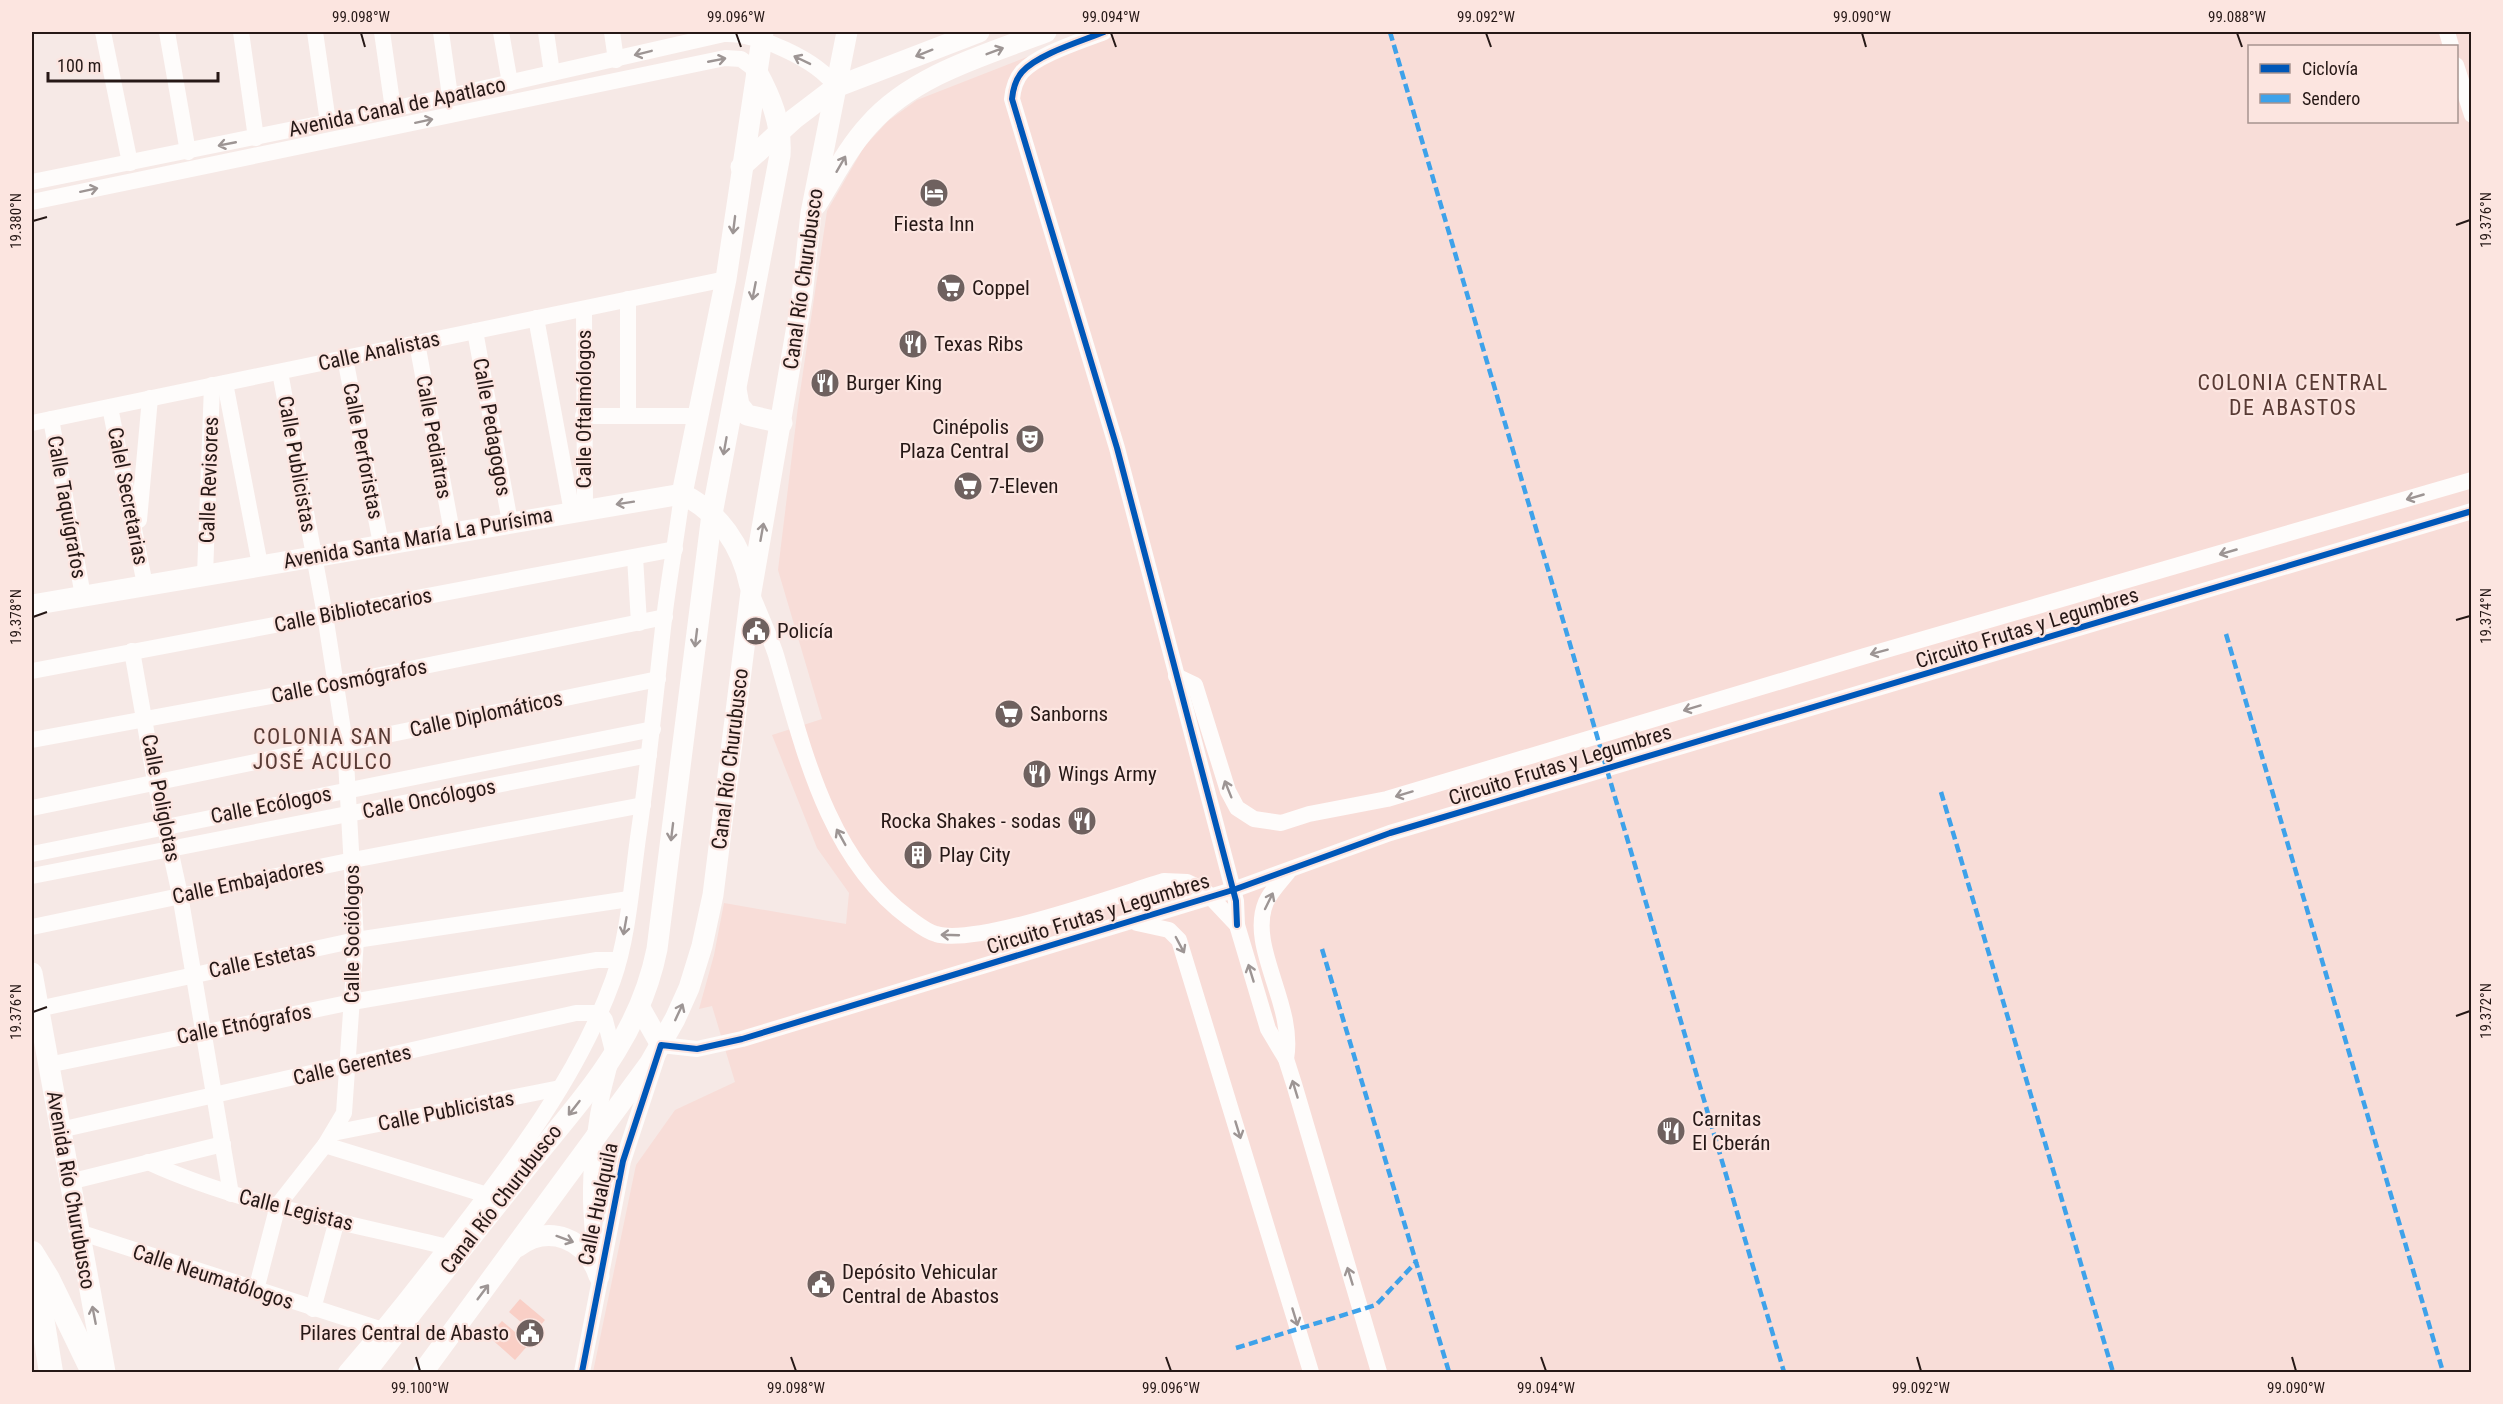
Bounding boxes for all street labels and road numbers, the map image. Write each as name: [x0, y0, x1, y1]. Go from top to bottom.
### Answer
street label: Avenida Canal de Apatlaco: [286, 72, 508, 142]
street label: Canal Río Churubusco: [778, 187, 828, 371]
street label: Calle Analistas: [316, 326, 442, 376]
street label: Calle Oftalmólogos: [572, 330, 596, 488]
street label: Calle Pedagogos: [468, 356, 516, 498]
street label: Calle Pediatras: [411, 373, 457, 501]
street label: Calle Perforistas: [338, 381, 388, 521]
street label: Calle Publicistas: [273, 394, 321, 534]
street label: Calle Revisores: [195, 416, 223, 544]
street label: Calel Secretarias: [103, 425, 153, 567]
street label: Calle Taquígrafos: [43, 434, 91, 580]
street label: Avenida Santa María La Purísima: [281, 502, 555, 574]
street label: Calle Bibliotecarios: [272, 583, 434, 637]
street label: Circuito Frutas y Legumbres: [1913, 583, 2141, 673]
street label: Calle Cosmógrafos: [269, 654, 429, 708]
street label: Canal Río Churubusco: [707, 667, 753, 851]
street label: Calle Diplomáticos: [407, 686, 565, 742]
street label: Circuito Frutas y Legumbres: [1446, 720, 1674, 810]
street label: Calle Poliglotas: [137, 732, 185, 864]
street label: Calle Oncólogos: [360, 774, 498, 824]
street label: Calle Ecólogos: [209, 782, 333, 828]
street label: Calle Embajadores: [170, 853, 326, 909]
street label: Calle Sociólogos: [340, 865, 364, 1003]
street label: Circuito Frutas y Legumbres: [984, 869, 1212, 959]
street label: Calle Estetas: [207, 937, 317, 983]
street label: Calle Etnógrafos: [175, 999, 313, 1049]
street label: Calle Gerentes: [291, 1040, 413, 1090]
street label: Calle Publicistas: [376, 1086, 516, 1136]
street label: Avenida Río Churubusco: [42, 1089, 100, 1291]
street label: Canal Río Churubusco: [435, 1120, 567, 1278]
street label: Calle Hualquila: [573, 1141, 623, 1267]
street label: Calle Legistas: [236, 1184, 356, 1236]
street label: Calle Neumatólogos: [130, 1240, 296, 1314]

